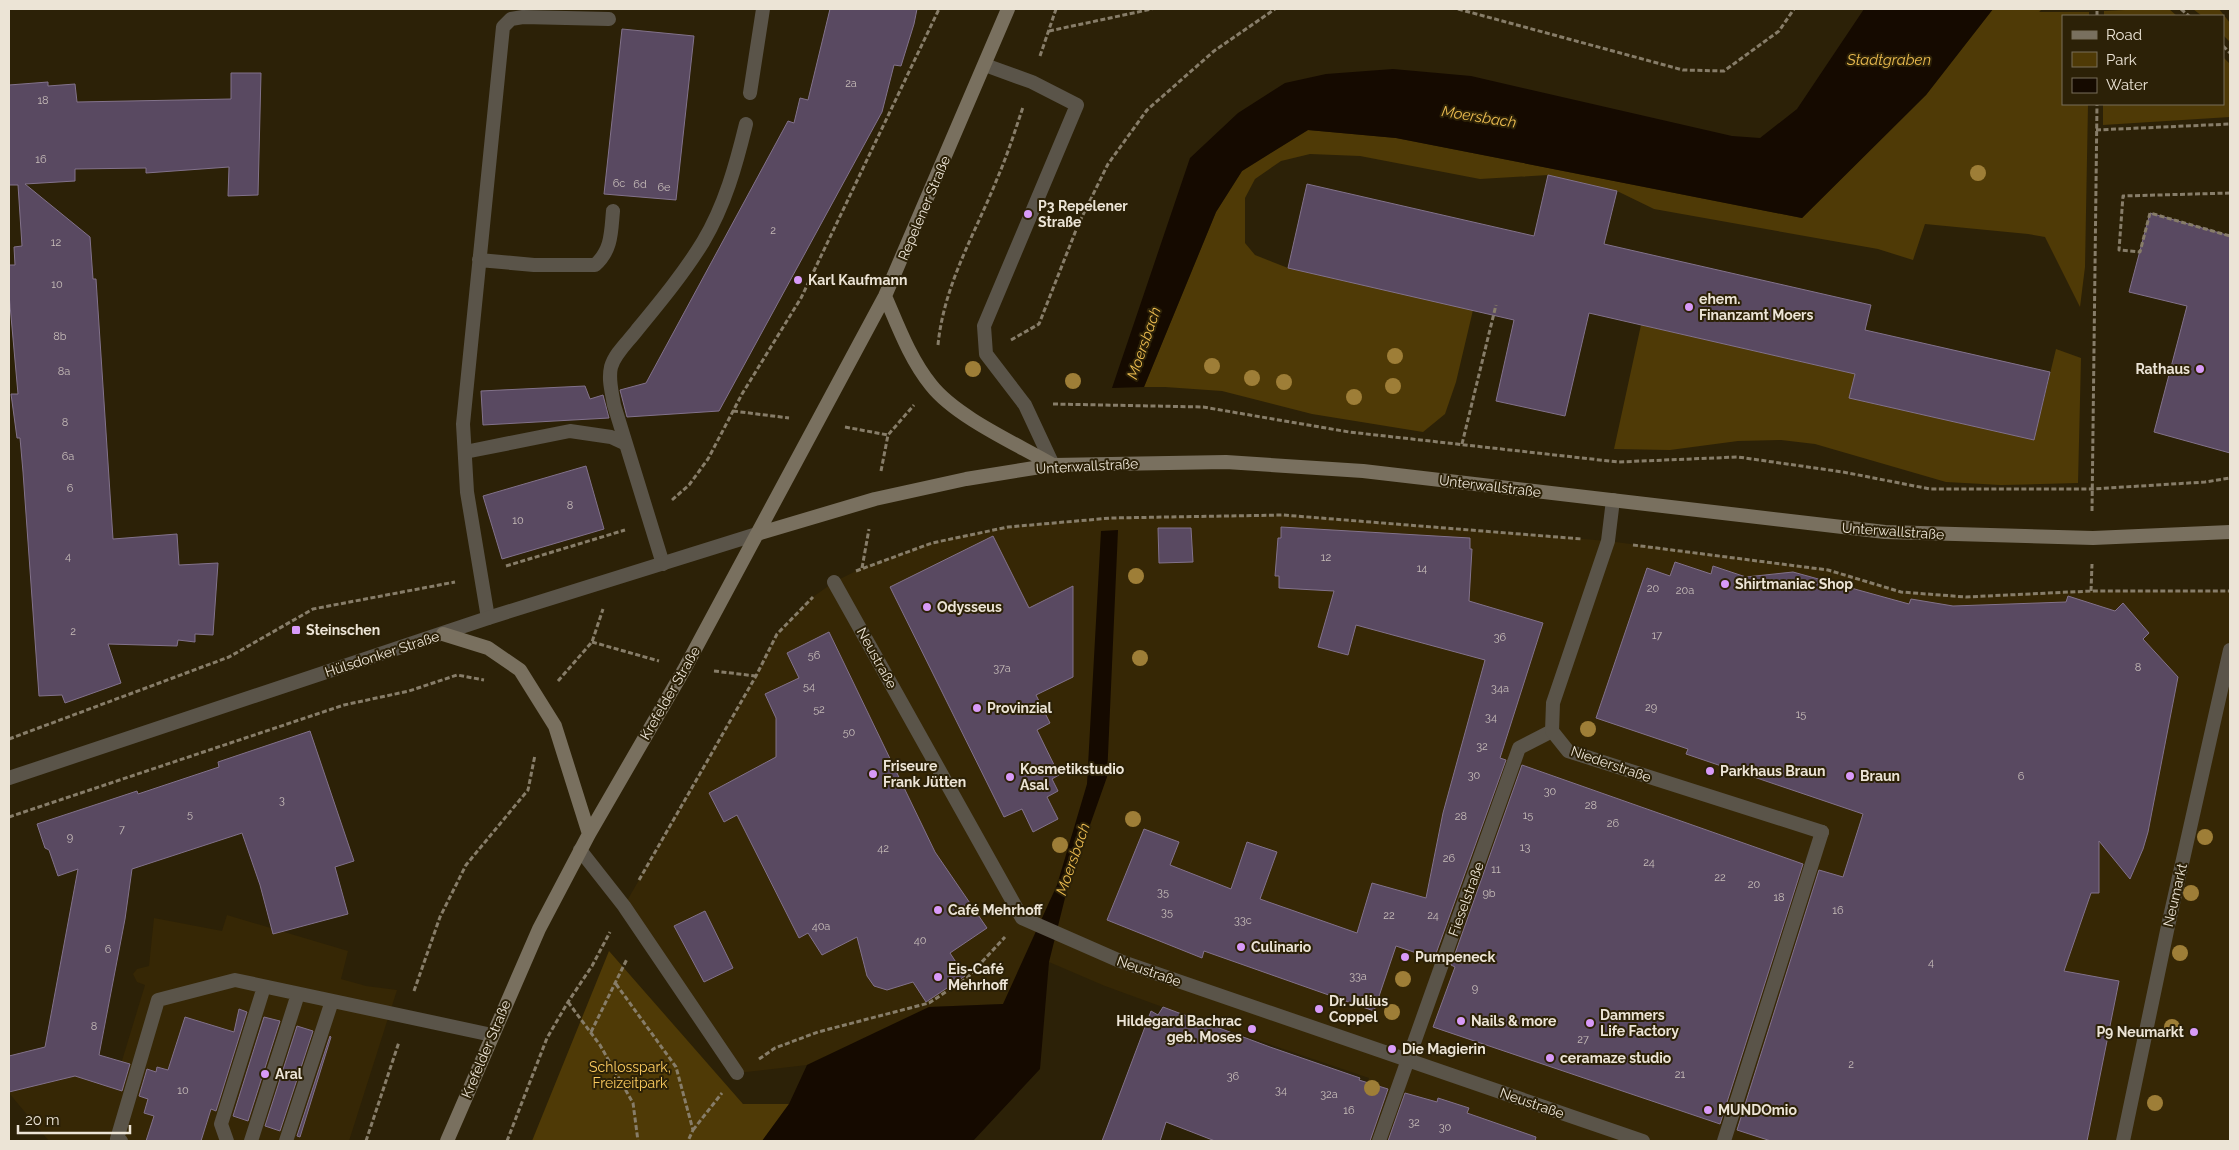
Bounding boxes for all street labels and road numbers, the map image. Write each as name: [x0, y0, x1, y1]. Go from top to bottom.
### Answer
street label: Repelener Straße: [895, 153, 953, 263]
street label: Unterwallstraße: [1035, 455, 1139, 477]
street label: Unterwallstraße: [1438, 472, 1542, 500]
street label: Unterwallstraße: [1841, 519, 1945, 543]
street label: Neustraße: [854, 625, 900, 691]
street label: Hülsdonker Straße: [323, 628, 441, 680]
street label: Krefelder Straße: [637, 644, 703, 742]
street label: Niederstraße: [1569, 743, 1653, 785]
street label: Fieselstraße: [1445, 860, 1487, 938]
street label: Neumarkt: [2160, 861, 2190, 928]
street label: Neustraße: [1115, 953, 1183, 989]
street label: Krefelder Straße: [458, 998, 514, 1100]
street label: Neustraße: [1498, 1085, 1566, 1121]

